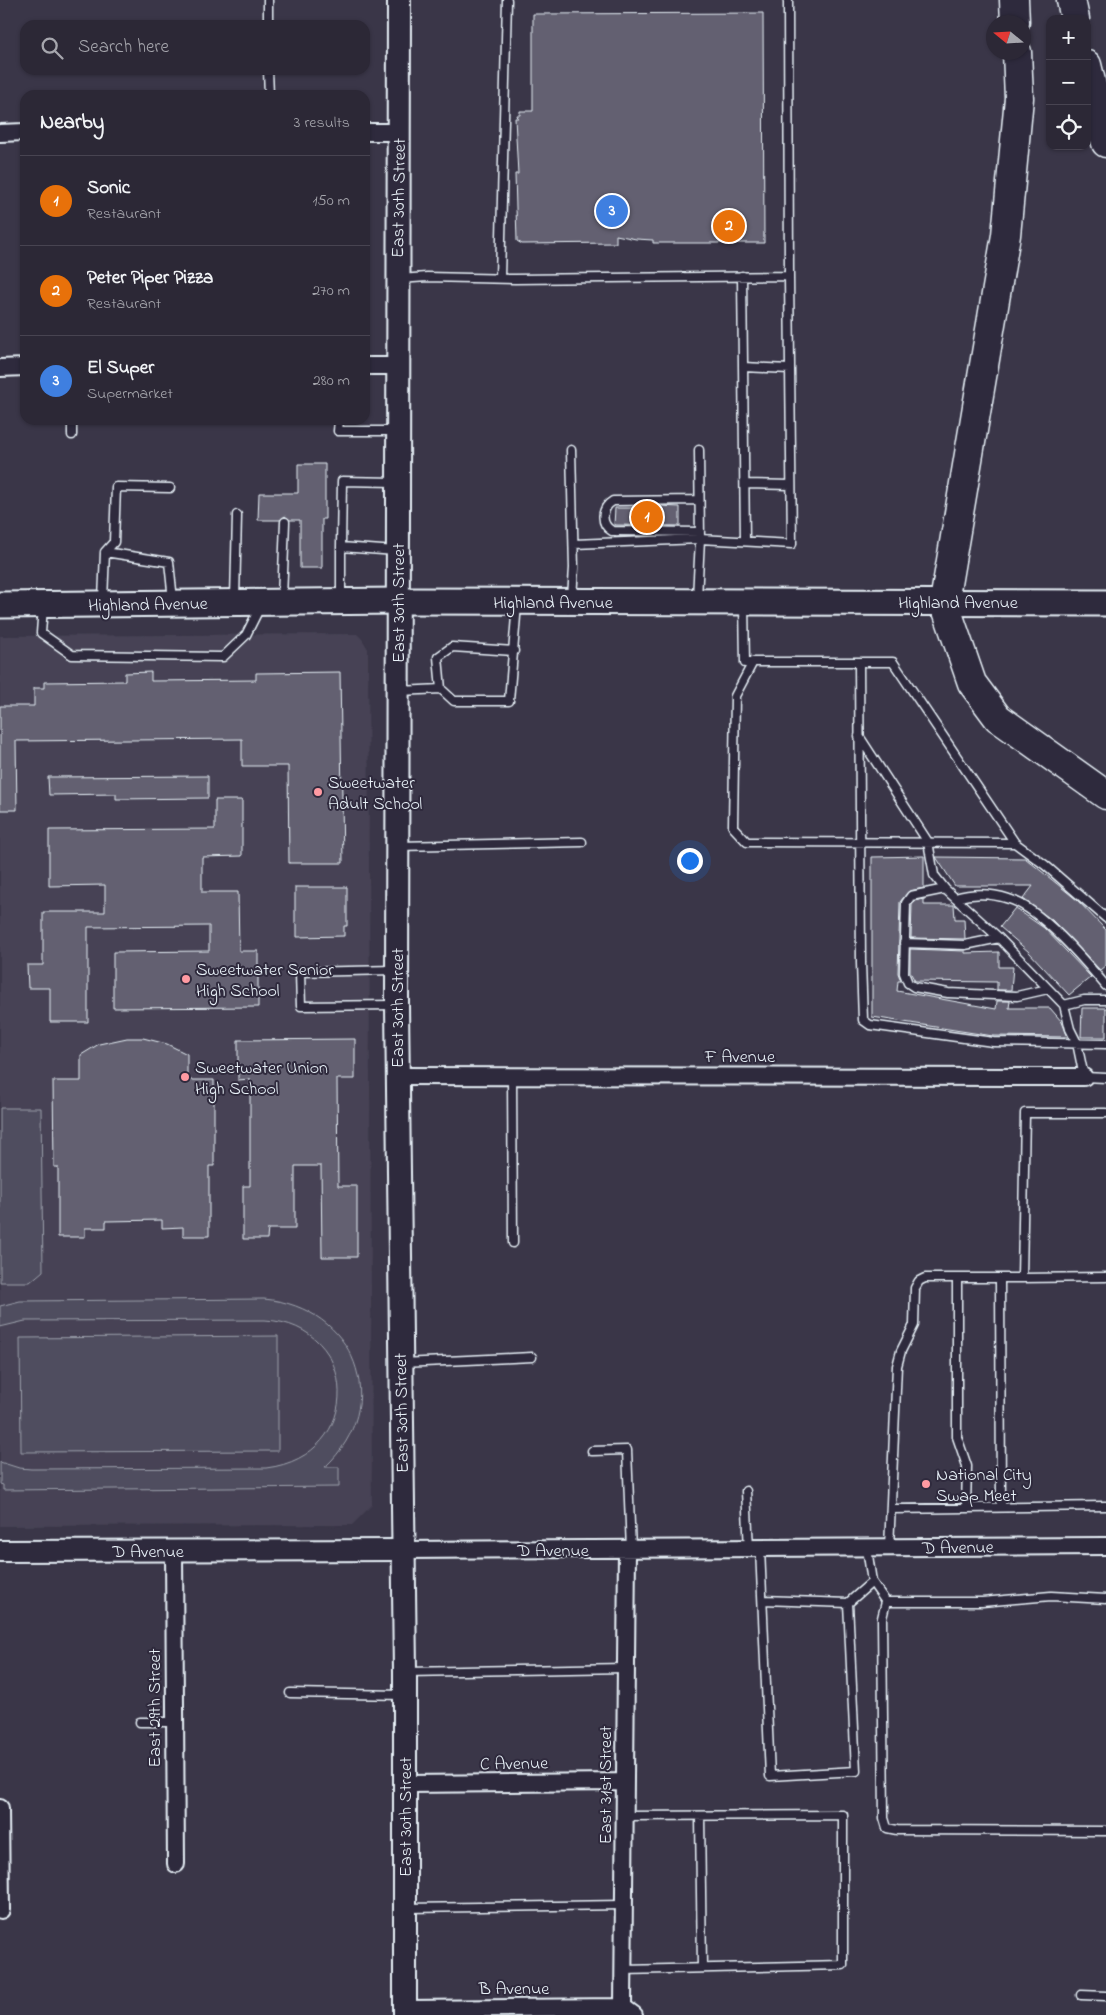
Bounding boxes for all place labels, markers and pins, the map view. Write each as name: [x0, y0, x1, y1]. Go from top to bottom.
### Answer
pin: 3: [596, 192, 628, 230]
pin: 2: [713, 207, 745, 245]
pin: 1: [631, 498, 663, 536]
place label: Sweetwater Adult School: [328, 771, 422, 818]
marker: Sweetwater Adult School: [312, 786, 324, 798]
place label: Sweetwater Senior High School: [196, 958, 334, 1006]
marker: Sweetwater Senior High School: [180, 973, 192, 985]
place label: Sweetwater Union High School: [195, 1056, 328, 1104]
marker: Sweetwater Union High School: [179, 1071, 191, 1083]
place label: National City Swap Meet: [936, 1463, 1032, 1510]
marker: National City Swap Meet: [920, 1478, 932, 1490]

